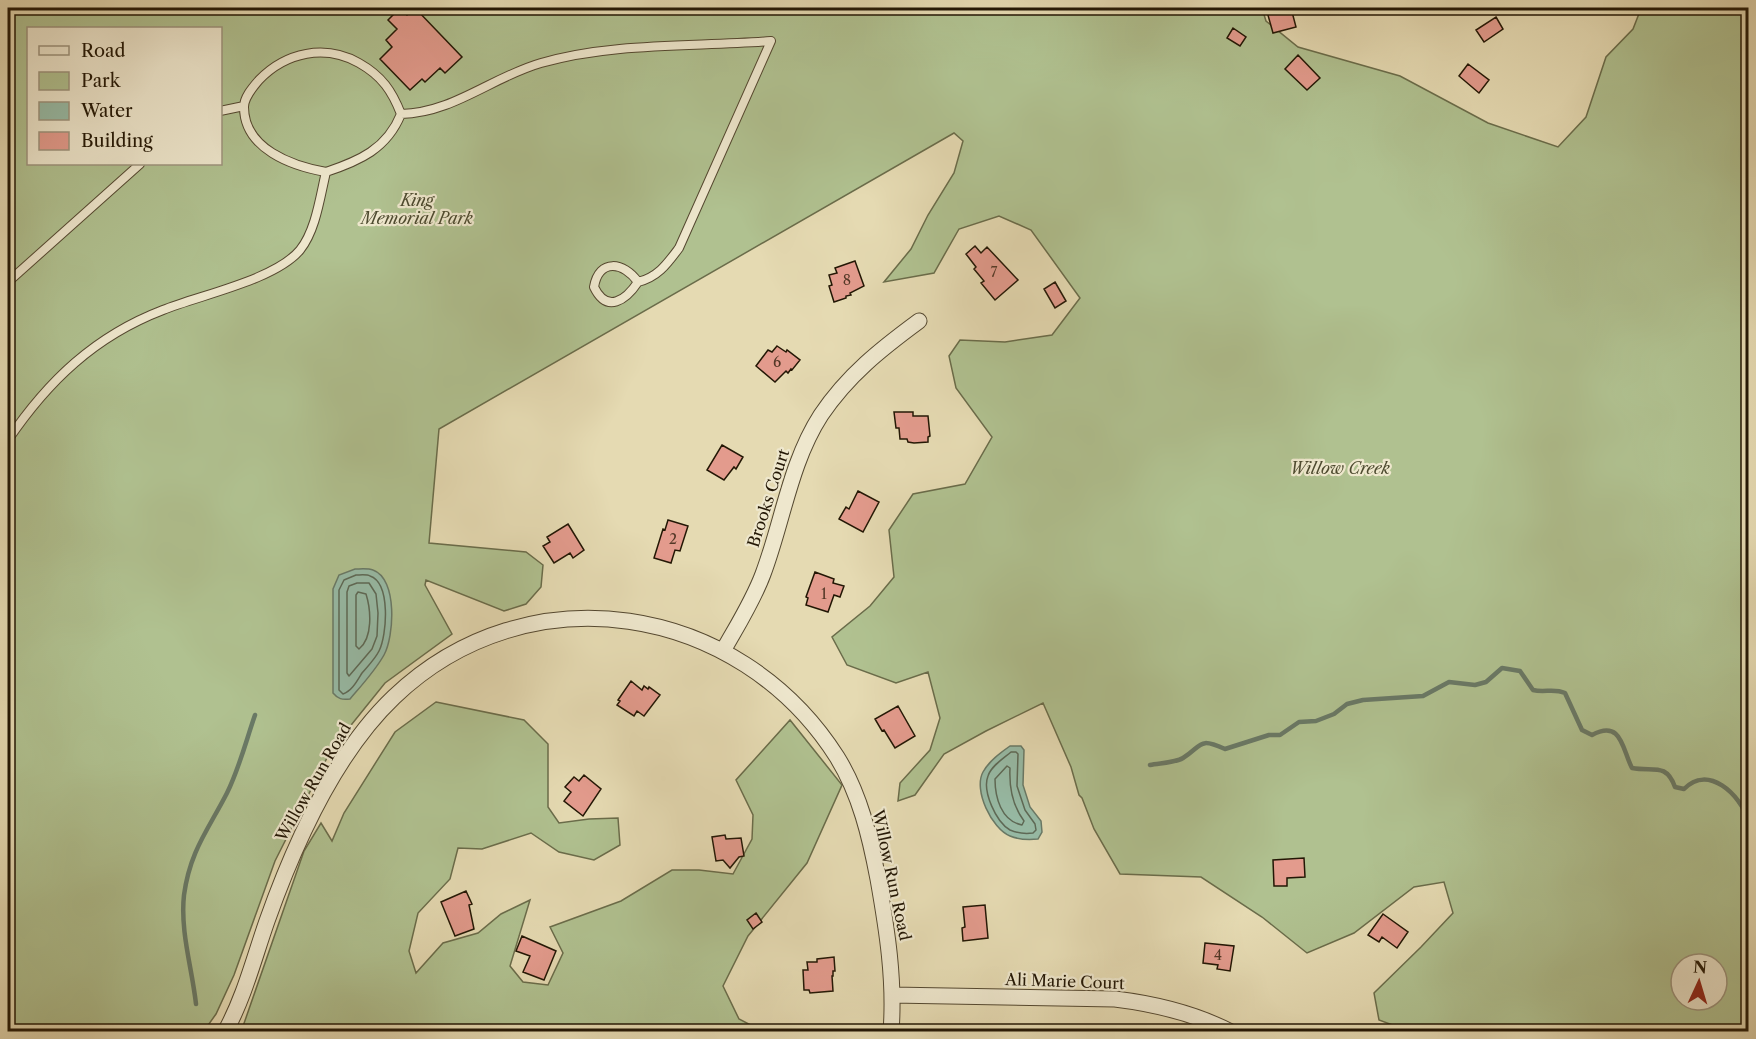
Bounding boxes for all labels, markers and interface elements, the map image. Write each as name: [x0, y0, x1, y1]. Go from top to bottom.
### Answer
legend: [27, 27, 222, 165]
text: Road: [81, 40, 126, 62]
text: Park: [81, 70, 122, 92]
text: Water: [80, 100, 133, 122]
text: Building: [81, 130, 153, 152]
park label: King Memorial Park: [359, 190, 473, 228]
house number: 7: [991, 263, 998, 281]
house number: 8: [843, 271, 851, 289]
house number: 6: [773, 353, 781, 371]
street label: Brooks Court: [743, 446, 793, 550]
park label: Willow Creek: [1290, 458, 1391, 478]
house number: 2: [669, 530, 677, 548]
house number: 1: [821, 585, 827, 603]
street label: Willow Run Road: [270, 719, 355, 846]
street label: Willow Run Road: [868, 807, 916, 943]
house number: 4: [1214, 946, 1222, 964]
north arrow: [1669, 952, 1729, 1012]
text: N: [1692, 957, 1708, 978]
street label: Ali Marie Court: [1004, 969, 1125, 993]

